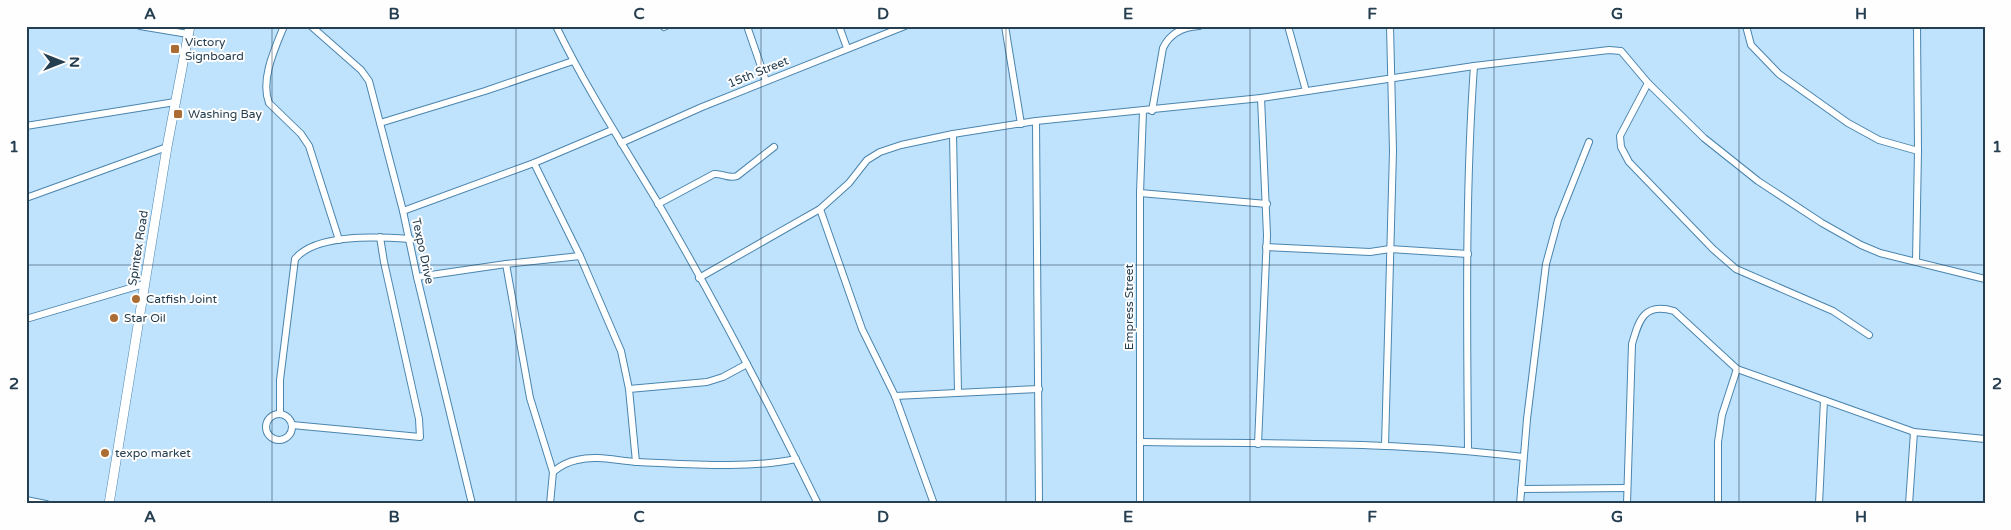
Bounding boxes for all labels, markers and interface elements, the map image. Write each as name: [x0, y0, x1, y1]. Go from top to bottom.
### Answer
text: A: [144, 4, 156, 24]
text: B: [388, 4, 400, 24]
text: C: [633, 4, 645, 24]
text: D: [877, 4, 889, 24]
text: E: [1123, 4, 1133, 24]
text: F: [1367, 4, 1377, 24]
text: G: [1611, 4, 1623, 24]
text: H: [1855, 4, 1867, 24]
place label: Victory Signboard: [185, 35, 244, 63]
north arrow: [38, 38, 88, 88]
marker: Victory Signboard: [169, 43, 181, 55]
street label: 15th Street: [726, 53, 791, 91]
text: N: [66, 56, 83, 68]
place label: Washing Bay: [188, 107, 262, 121]
marker: Washing Bay: [172, 108, 184, 120]
text: 1: [9, 137, 19, 157]
text: 1: [1992, 137, 2002, 157]
street label: Spintex Road: [125, 209, 151, 287]
street label: Texpo Drive: [409, 217, 437, 286]
street label: Empress Street: [1122, 263, 1136, 350]
place label: Catfish Joint: [146, 292, 217, 306]
marker: Catfish Joint: [130, 293, 142, 305]
place label: Star Oil: [124, 311, 166, 325]
marker: Star Oil: [108, 312, 120, 324]
text: 2: [9, 374, 19, 394]
text: 2: [1992, 374, 2002, 394]
place label: texpo market: [115, 446, 191, 460]
marker: texpo market: [99, 447, 111, 459]
text: A: [144, 507, 156, 527]
text: B: [388, 507, 400, 527]
text: C: [633, 507, 645, 527]
text: D: [877, 507, 889, 527]
text: E: [1123, 507, 1133, 527]
text: F: [1367, 507, 1377, 527]
text: G: [1611, 507, 1623, 527]
text: H: [1855, 507, 1867, 527]

